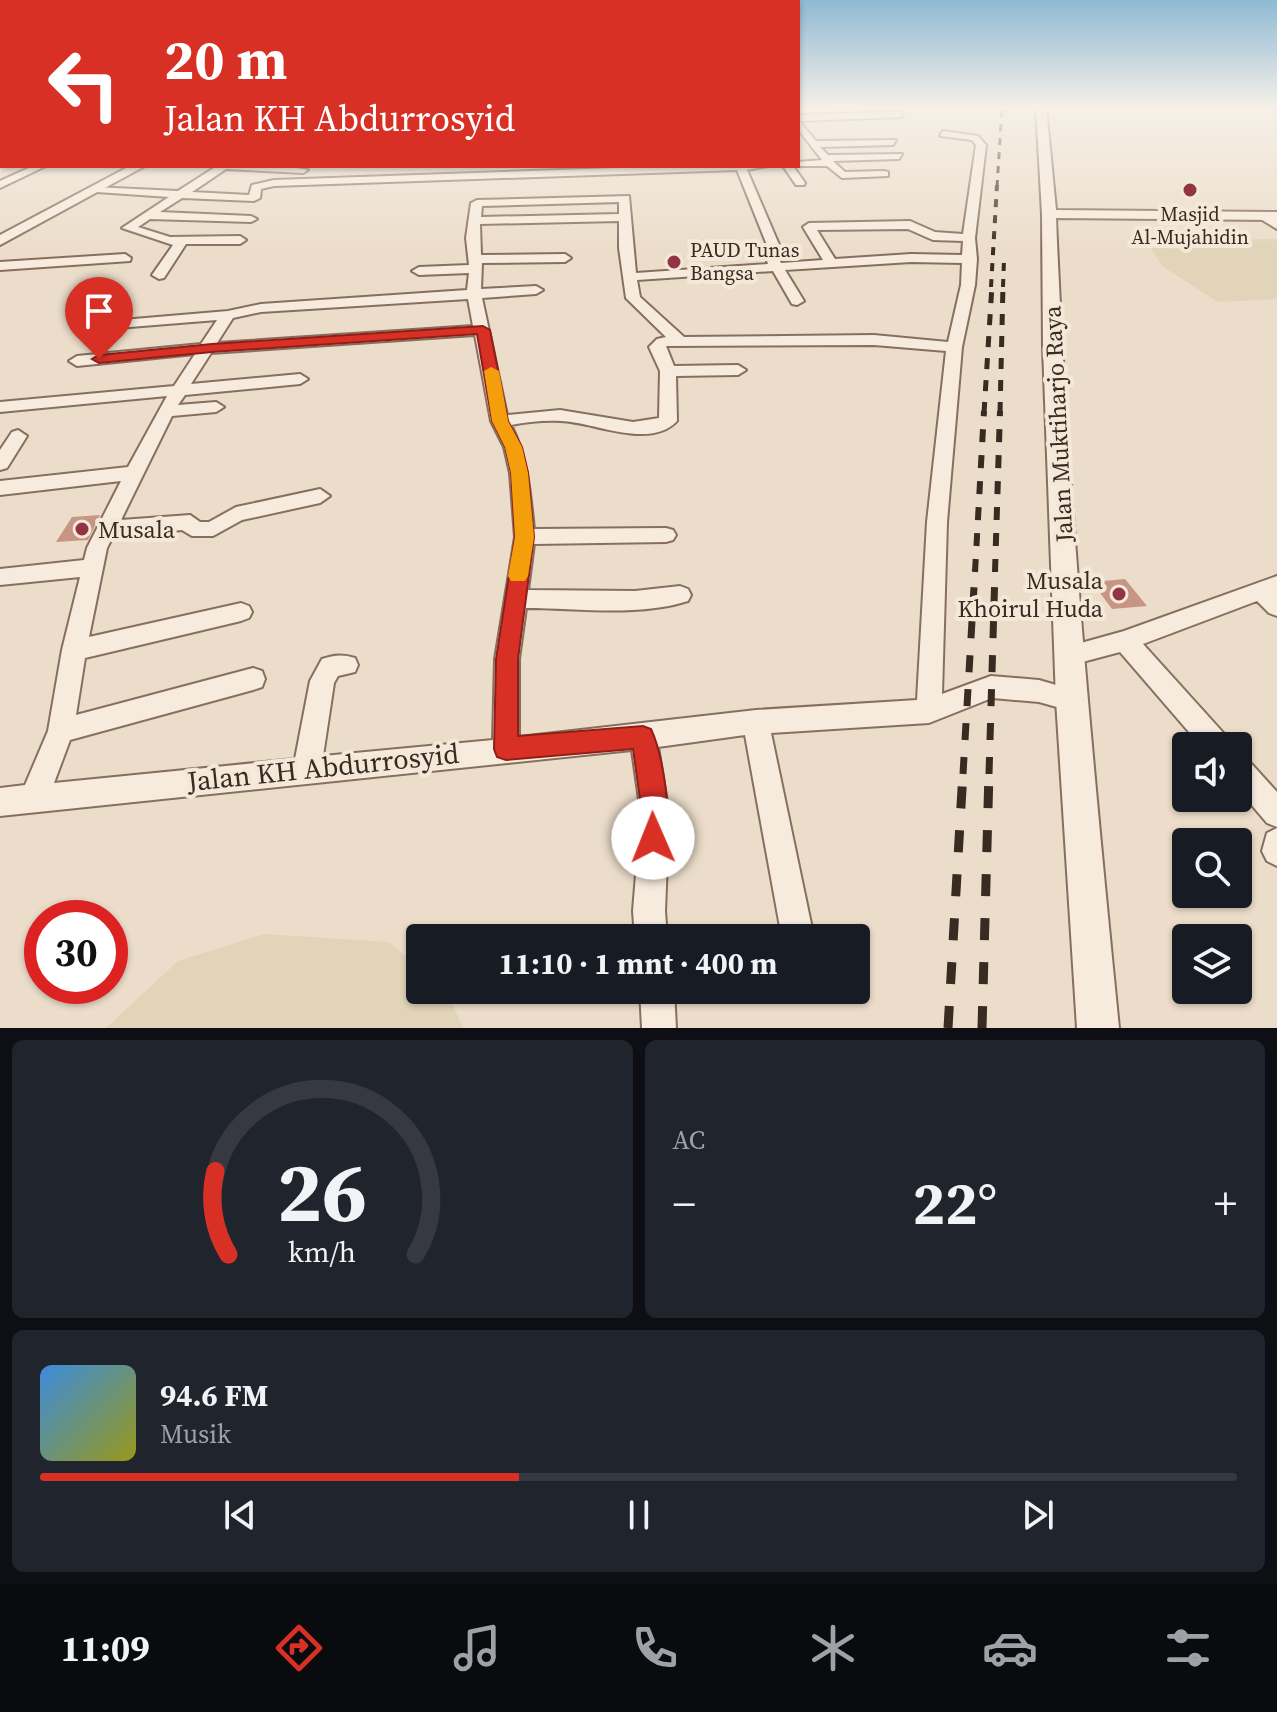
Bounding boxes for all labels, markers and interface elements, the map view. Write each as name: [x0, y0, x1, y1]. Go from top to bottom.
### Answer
text: 20 m: [164, 21, 287, 98]
icon: left: [32, 32, 136, 136]
text: Jalan KH Abdurrosyid: [164, 94, 515, 143]
marker: Masjid Al-Mujahidin: [1181, 181, 1199, 199]
place label: Masjid Al-Mujahidin: [1131, 200, 1249, 251]
place label: PAUD Tunas Bangsa: [690, 236, 799, 287]
marker: PAUD Tunas Bangsa: [665, 253, 683, 271]
pin: [65, 277, 133, 359]
icon: arrive: [77, 289, 121, 333]
street label: Jalan Muktiharjo Raya: [1035, 304, 1081, 544]
place label: Musala: [98, 513, 176, 546]
marker: Musala: [73, 520, 91, 538]
place label: Musala Khoirul Huda: [958, 564, 1104, 625]
marker: Musala Khoirul Huda: [1110, 585, 1128, 603]
map controls: [1172, 732, 1252, 1004]
button: sound: [1172, 732, 1252, 812]
street label: Jalan KH Abdurrosyid: [184, 734, 461, 800]
position arrow: [611, 796, 695, 880]
button: search: [1172, 828, 1252, 908]
speed limit sign: 30: [24, 900, 128, 1004]
button: layers: [1172, 924, 1252, 1004]
text: 11:10 · 1 mnt · 400 m: [498, 943, 778, 984]
text: AC: [673, 1122, 705, 1158]
text: 26: [277, 1135, 367, 1249]
text: 22°: [912, 1162, 997, 1244]
text: −: [673, 1173, 696, 1234]
text: +: [1214, 1173, 1237, 1234]
text: km/h: [288, 1232, 356, 1272]
text: 94.6 FM: [160, 1375, 268, 1416]
text: Musik: [160, 1416, 231, 1452]
icon: previous: [218, 1493, 262, 1537]
icon: pause: [617, 1493, 661, 1537]
icon: next: [1016, 1493, 1060, 1537]
icon: directions: [271, 1620, 327, 1676]
icon: music: [449, 1620, 505, 1676]
icon: phone: [627, 1620, 683, 1676]
icon: climate: [805, 1620, 861, 1676]
icon: car: [982, 1620, 1038, 1676]
icon: filters: [1160, 1620, 1216, 1676]
text: 11:09: [61, 1624, 150, 1673]

